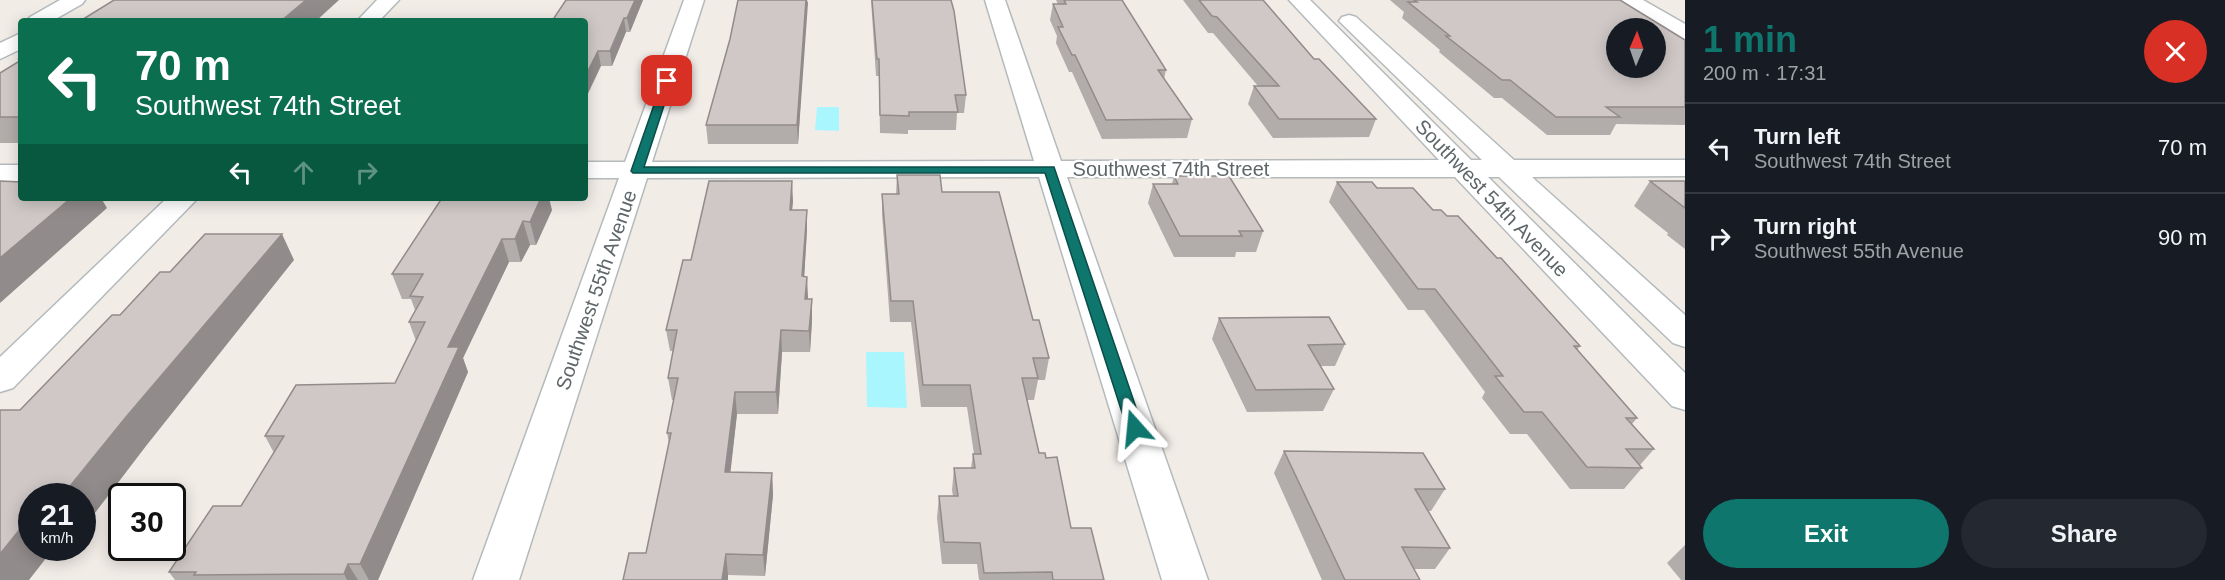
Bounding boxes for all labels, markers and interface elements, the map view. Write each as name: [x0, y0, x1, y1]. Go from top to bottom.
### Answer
north arrow: [1606, 18, 1666, 78]
map controls: [1606, 18, 1666, 78]
text: 1 min: [1703, 19, 1797, 60]
button: close: [2144, 20, 2207, 83]
icon: left: [36, 42, 114, 120]
text: 70 m: [135, 42, 231, 89]
pin: [641, 55, 692, 106]
text: 200 m · 17:31: [1703, 62, 1826, 84]
icon: arrive: [650, 64, 683, 97]
text: Southwest 74th Street: [135, 91, 401, 121]
street label: Southwest 54th Avenue: [1411, 115, 1573, 281]
text: Turn left: [1754, 124, 1840, 149]
icon: left: [1703, 132, 1736, 165]
text: 70 m: [2158, 135, 2207, 160]
text: Southwest 74th Street: [1754, 150, 1951, 172]
icon: left: [224, 156, 257, 189]
icon: ahead: [287, 156, 320, 189]
icon: right: [350, 156, 383, 189]
street label: Southwest 74th Street: [1073, 158, 1270, 180]
street label: Southwest 55th Avenue: [551, 187, 641, 393]
text: Turn right: [1754, 214, 1856, 239]
icon: right: [1703, 222, 1736, 255]
text: 90 m: [2158, 225, 2207, 250]
text: Southwest 55th Avenue: [1754, 240, 1964, 262]
position arrow: [1103, 396, 1167, 460]
speed limit sign: 30: [108, 483, 186, 561]
text: 21: [40, 498, 74, 531]
button: Exit: [1703, 499, 1949, 568]
button: Share: [1961, 499, 2207, 568]
text: km/h: [41, 529, 73, 546]

